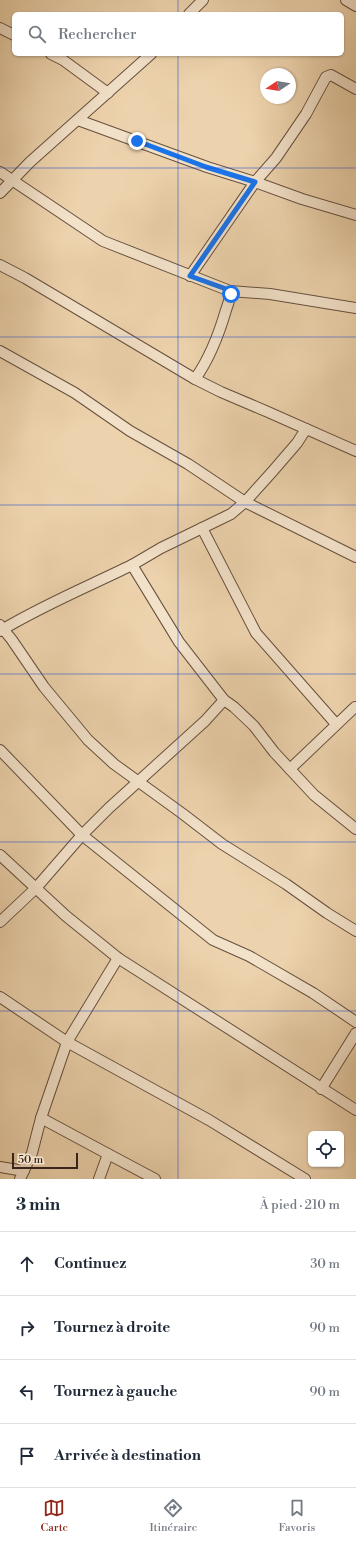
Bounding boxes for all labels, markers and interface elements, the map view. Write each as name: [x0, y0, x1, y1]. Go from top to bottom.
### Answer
search box: [12, 12, 344, 56]
icon: search: [26, 23, 48, 45]
text: Rechercher: [58, 25, 137, 44]
north arrow: [260, 68, 296, 104]
route end: [128, 132, 146, 150]
route start: [222, 285, 240, 303]
map controls: [308, 1131, 344, 1167]
button: locate: [308, 1131, 344, 1167]
scale bar: [12, 1151, 78, 1170]
text: 50 m: [18, 1153, 43, 1167]
text: 3 min: [16, 1194, 60, 1216]
text: À pied · 210 m: [260, 1197, 340, 1213]
icon: ahead: [16, 1253, 38, 1275]
text: Continuez: [54, 1254, 126, 1273]
text: 30 m: [310, 1256, 340, 1272]
icon: right: [16, 1317, 38, 1339]
text: Tournez à droite: [54, 1318, 170, 1337]
text: 90 m: [309, 1320, 340, 1336]
icon: left: [16, 1381, 38, 1403]
text: Tournez à gauche: [54, 1382, 177, 1401]
text: 90 m: [309, 1384, 340, 1400]
icon: arrive: [16, 1445, 38, 1467]
text: Arrivée à destination: [54, 1446, 201, 1465]
tab: Carte: [41, 1497, 68, 1535]
tab: Itinéraire: [149, 1497, 197, 1535]
tab: Favoris: [279, 1497, 315, 1535]

